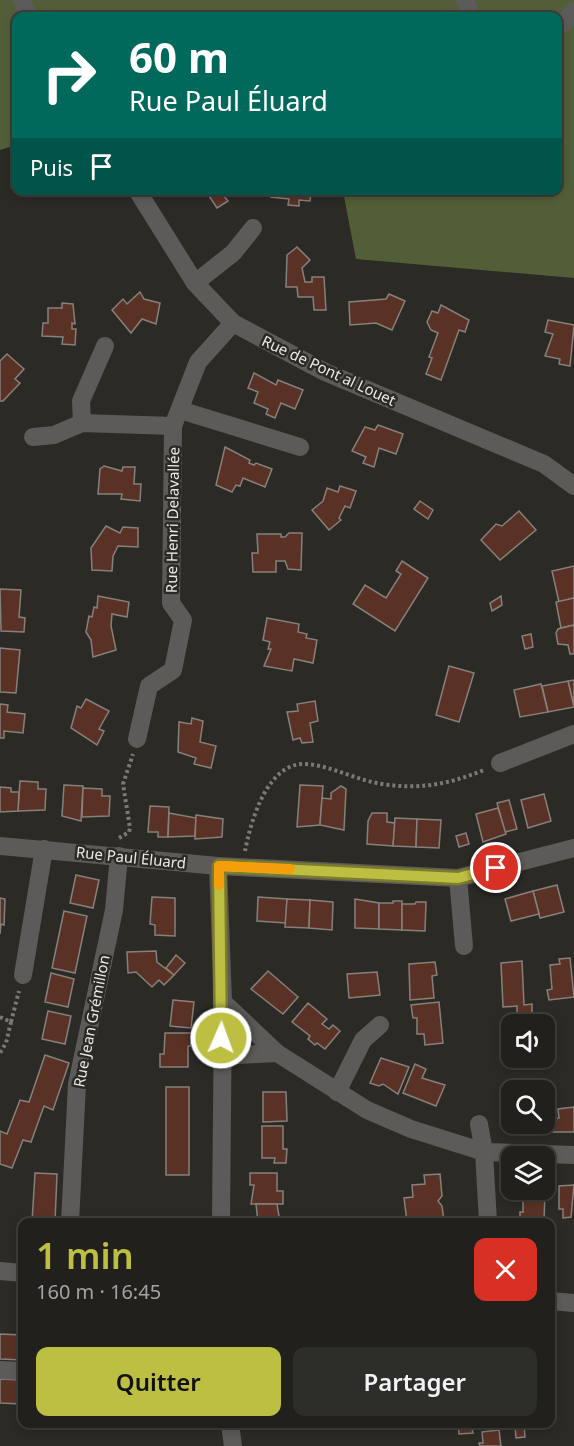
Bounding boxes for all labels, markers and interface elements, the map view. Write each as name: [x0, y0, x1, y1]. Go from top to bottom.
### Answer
text: 60 m: [129, 28, 229, 85]
icon: right: [30, 36, 108, 114]
text: Rue Paul Éluard: [129, 82, 328, 119]
icon: arrive: [85, 150, 118, 183]
text: Puis: [30, 152, 73, 182]
street label: Rue de Pont al Louet: [259, 330, 400, 410]
street label: Rue Henri Delavallée: [161, 447, 183, 593]
street label: Rue Paul Éluard: [75, 841, 187, 873]
pin: [470, 842, 521, 893]
icon: arrive: [479, 851, 512, 884]
street label: Rue Jean Grémillon: [68, 953, 114, 1089]
position arrow: [189, 1006, 253, 1070]
map controls: [501, 1014, 555, 1200]
button: sound: [501, 1014, 555, 1068]
button: search: [501, 1080, 555, 1134]
button: layers: [501, 1146, 555, 1200]
text: 1 min: [36, 1231, 134, 1280]
button: close: [474, 1238, 537, 1301]
text: 160 m · 16:45: [36, 1278, 161, 1305]
button: Quitter: [36, 1347, 281, 1416]
button: Partager: [293, 1347, 537, 1416]

